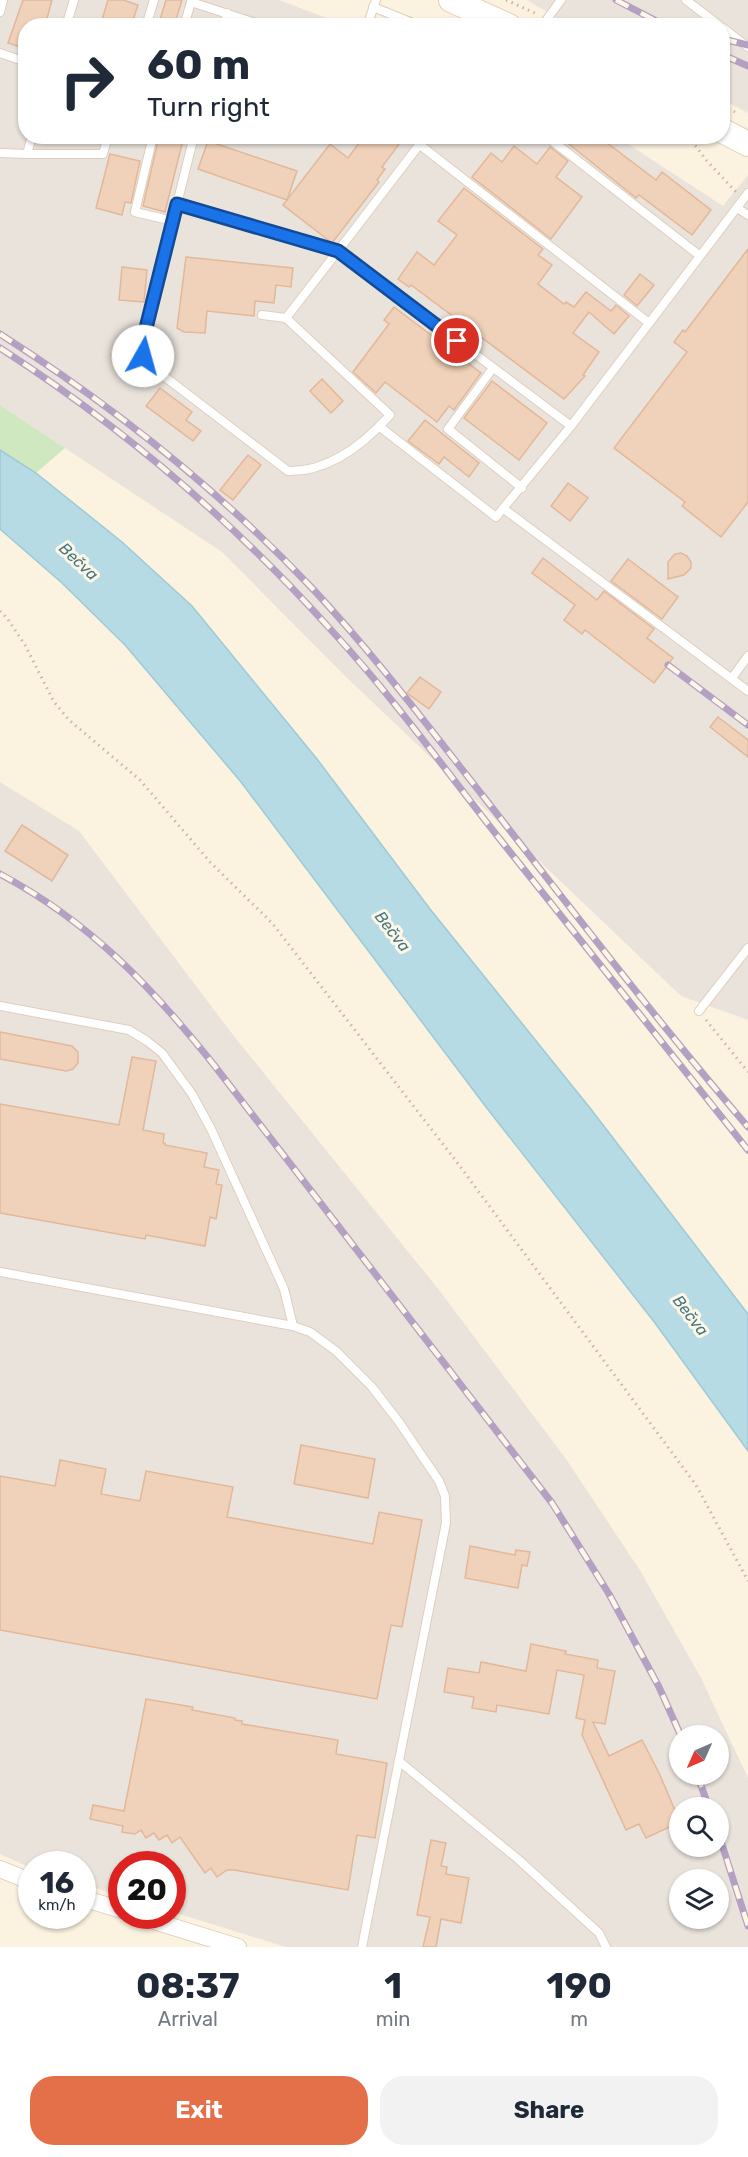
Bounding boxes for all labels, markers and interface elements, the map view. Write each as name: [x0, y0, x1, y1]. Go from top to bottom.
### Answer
text: 60 m: [147, 40, 250, 90]
icon: right: [48, 42, 126, 120]
text: Turn right: [147, 91, 270, 123]
pin: [431, 315, 482, 366]
position arrow: [111, 324, 175, 388]
icon: arrive: [440, 324, 473, 357]
water label: Bečva: [55, 539, 102, 584]
water label: Bečva: [371, 907, 414, 955]
water label: Bečva: [669, 1291, 712, 1339]
north arrow: [669, 1725, 729, 1785]
map controls: [669, 1725, 729, 1929]
button: search: [669, 1797, 729, 1857]
speed limit sign: 20: [108, 1851, 186, 1929]
text: 16: [40, 1865, 74, 1901]
button: layers: [669, 1869, 729, 1929]
text: km/h: [38, 1896, 76, 1914]
text: 08:37: [136, 1964, 240, 2007]
text: 1: [384, 1964, 402, 2007]
text: 190: [547, 1964, 612, 2007]
text: Arrival: [158, 2007, 218, 2031]
text: min: [376, 2007, 411, 2031]
text: m: [570, 2007, 588, 2031]
button: Exit: [30, 2076, 368, 2145]
button: Share: [380, 2076, 718, 2145]

